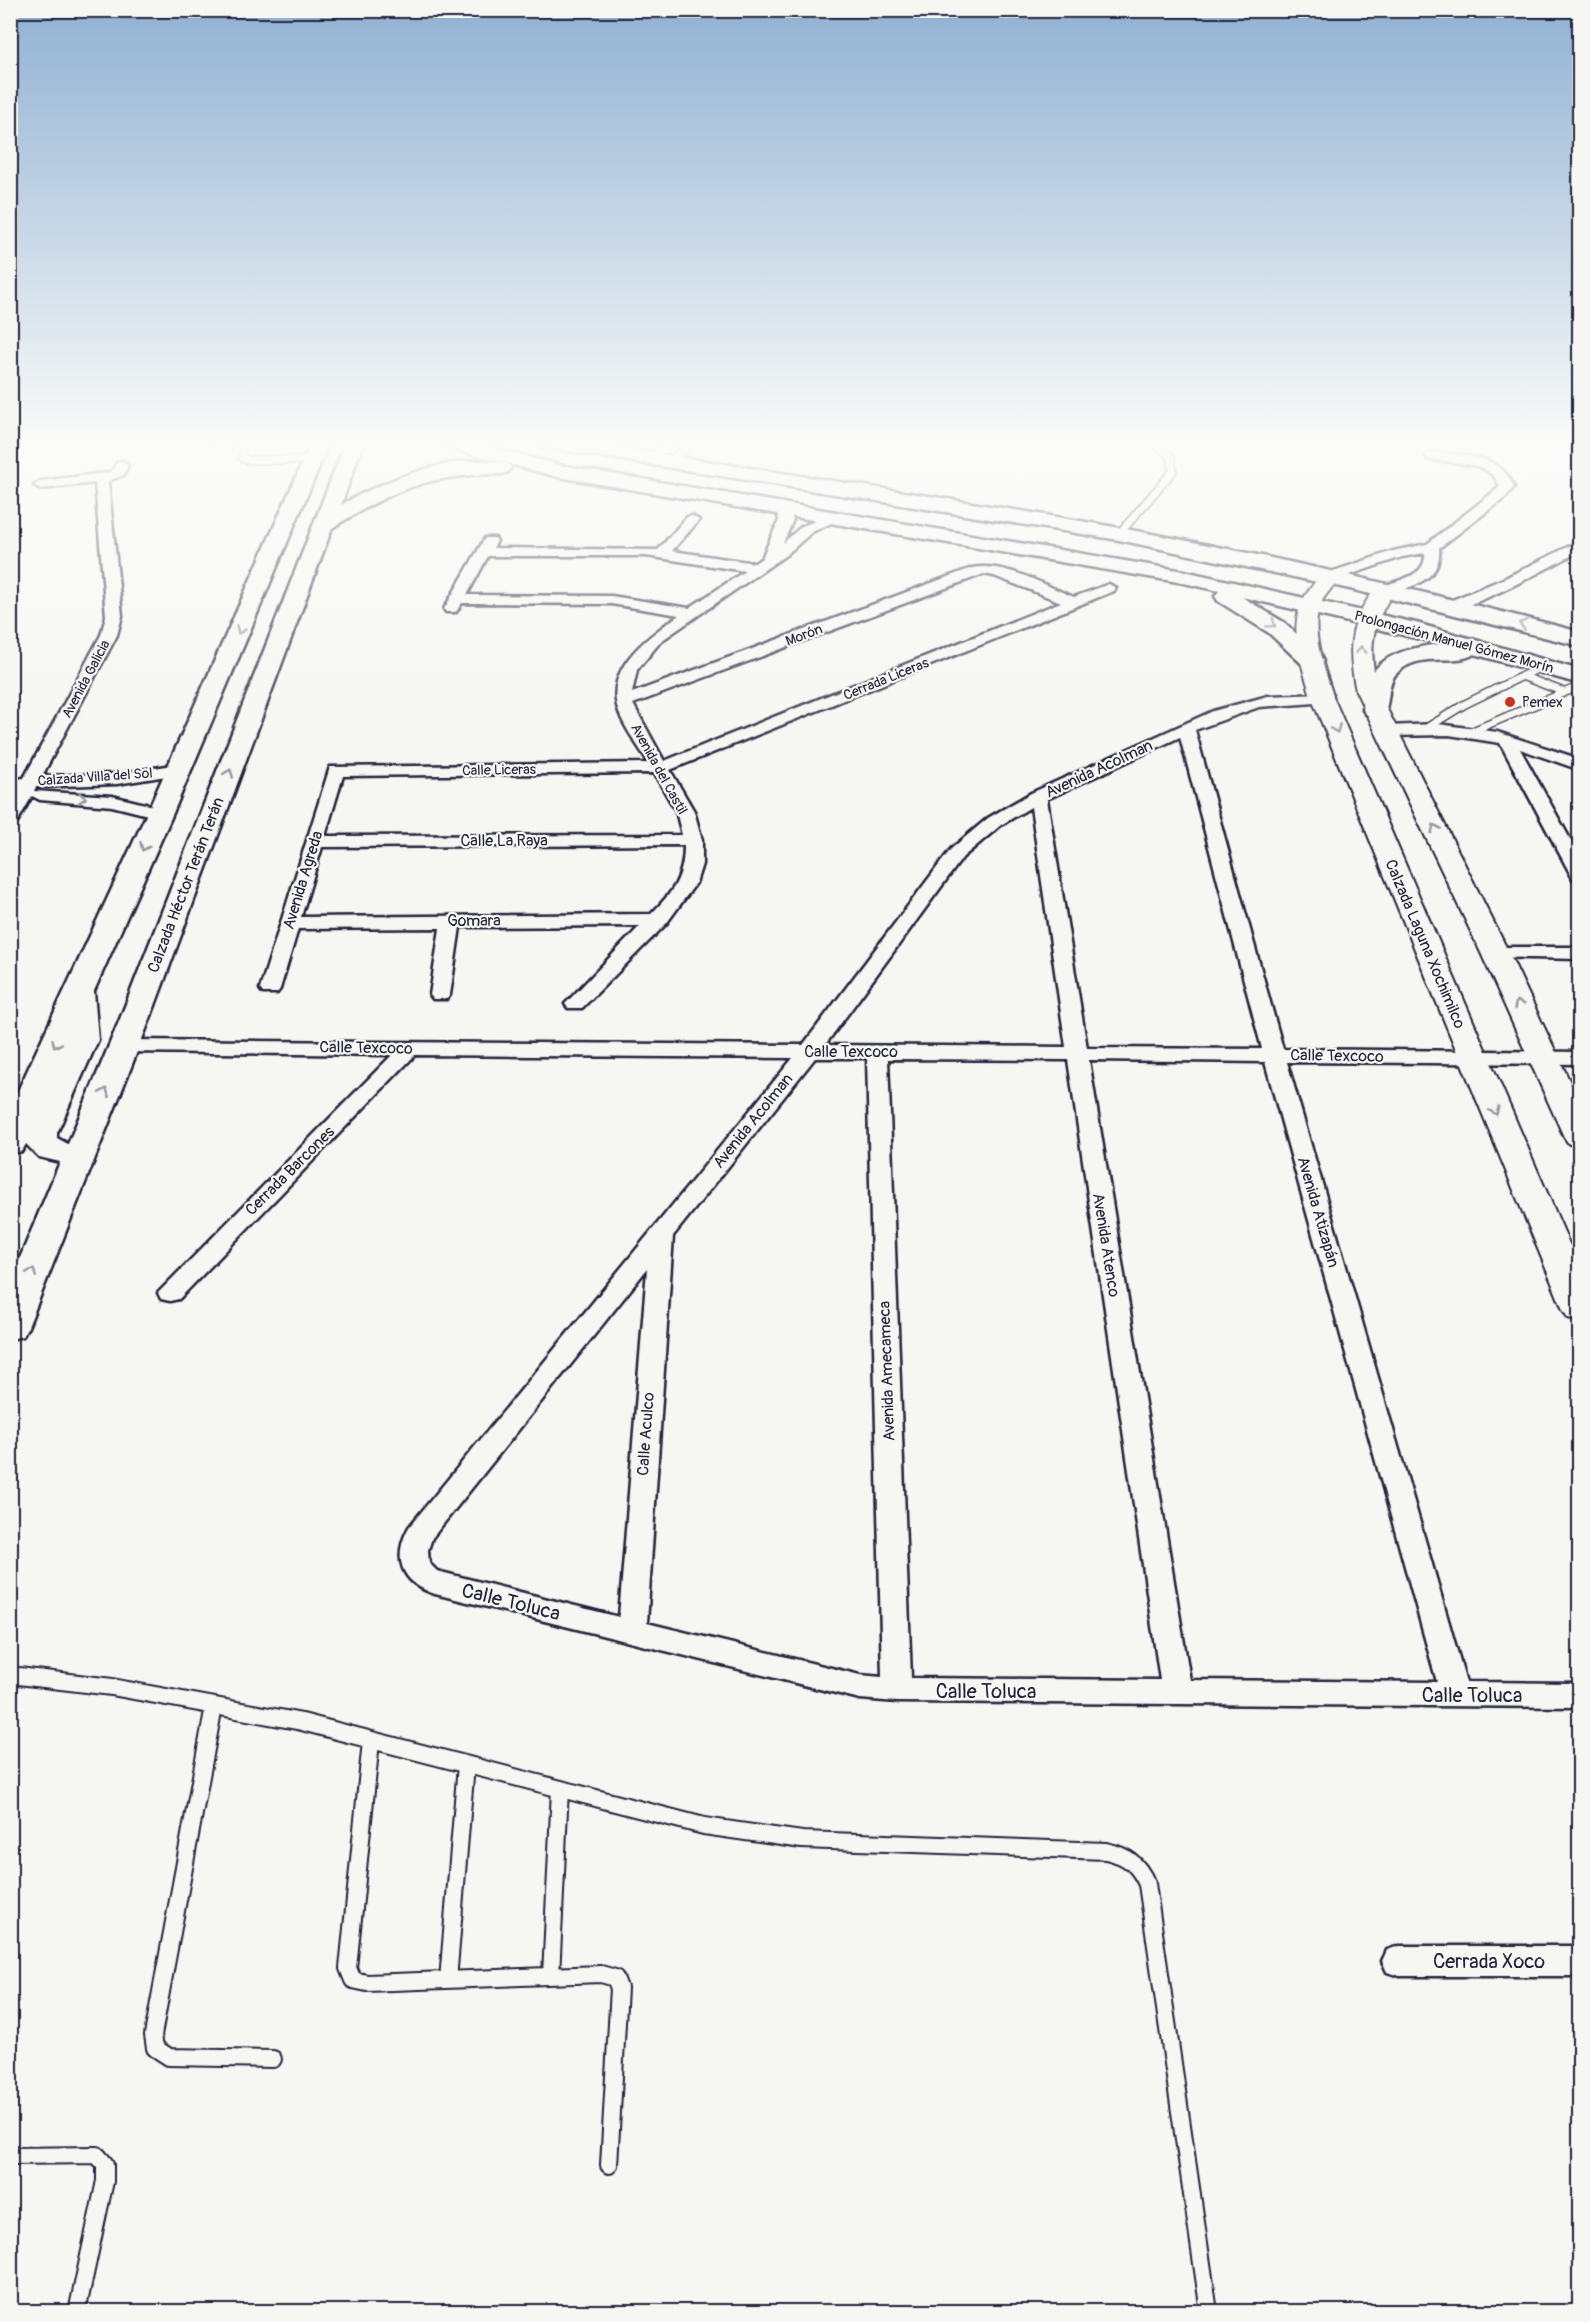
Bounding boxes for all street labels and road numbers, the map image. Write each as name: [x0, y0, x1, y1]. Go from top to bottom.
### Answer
street label: Prolongación Manuel Gómez Morín: [1353, 607, 1556, 677]
street label: Morón: [783, 620, 825, 650]
street label: Avenida Galicia: [58, 637, 114, 721]
street label: Cerrada Liceras: [841, 654, 932, 704]
street label: Avenida del Castil: [627, 721, 691, 817]
street label: Avenida Acolman: [1042, 735, 1156, 803]
street label: Calle Liceras: [462, 761, 537, 779]
street label: Calzada Villa del Sol: [37, 765, 153, 789]
street label: Calzada Héctor Terán Terán: [143, 794, 229, 976]
street label: Avenida Agreda: [279, 828, 327, 932]
street label: Calle La Raya: [460, 831, 548, 851]
street label: Calzada Laguna Xochimilco: [1380, 856, 1470, 1032]
street label: Gomara: [447, 911, 501, 931]
street label: Calle Texcoco: [319, 1037, 413, 1059]
street label: Calle Texcoco: [804, 1042, 898, 1062]
street label: Calle Texcoco: [1290, 1045, 1384, 1067]
street label: Avenida Acolman: [709, 1070, 797, 1172]
street label: Cerrada Barcones: [241, 1122, 339, 1220]
street label: Avenida Atizapán: [1293, 1154, 1343, 1270]
street label: Avenida Atenco: [1088, 1192, 1124, 1299]
street label: Avenida Amecameca: [875, 1301, 899, 1441]
street label: Calle Aculco: [633, 1391, 659, 1476]
street label: Calle Toluca: [459, 1578, 563, 1626]
street label: Calle Toluca: [936, 1679, 1036, 1704]
street label: Calle Toluca: [1422, 1683, 1522, 1708]
street label: Cerrada Xoco: [1433, 1949, 1545, 1974]

